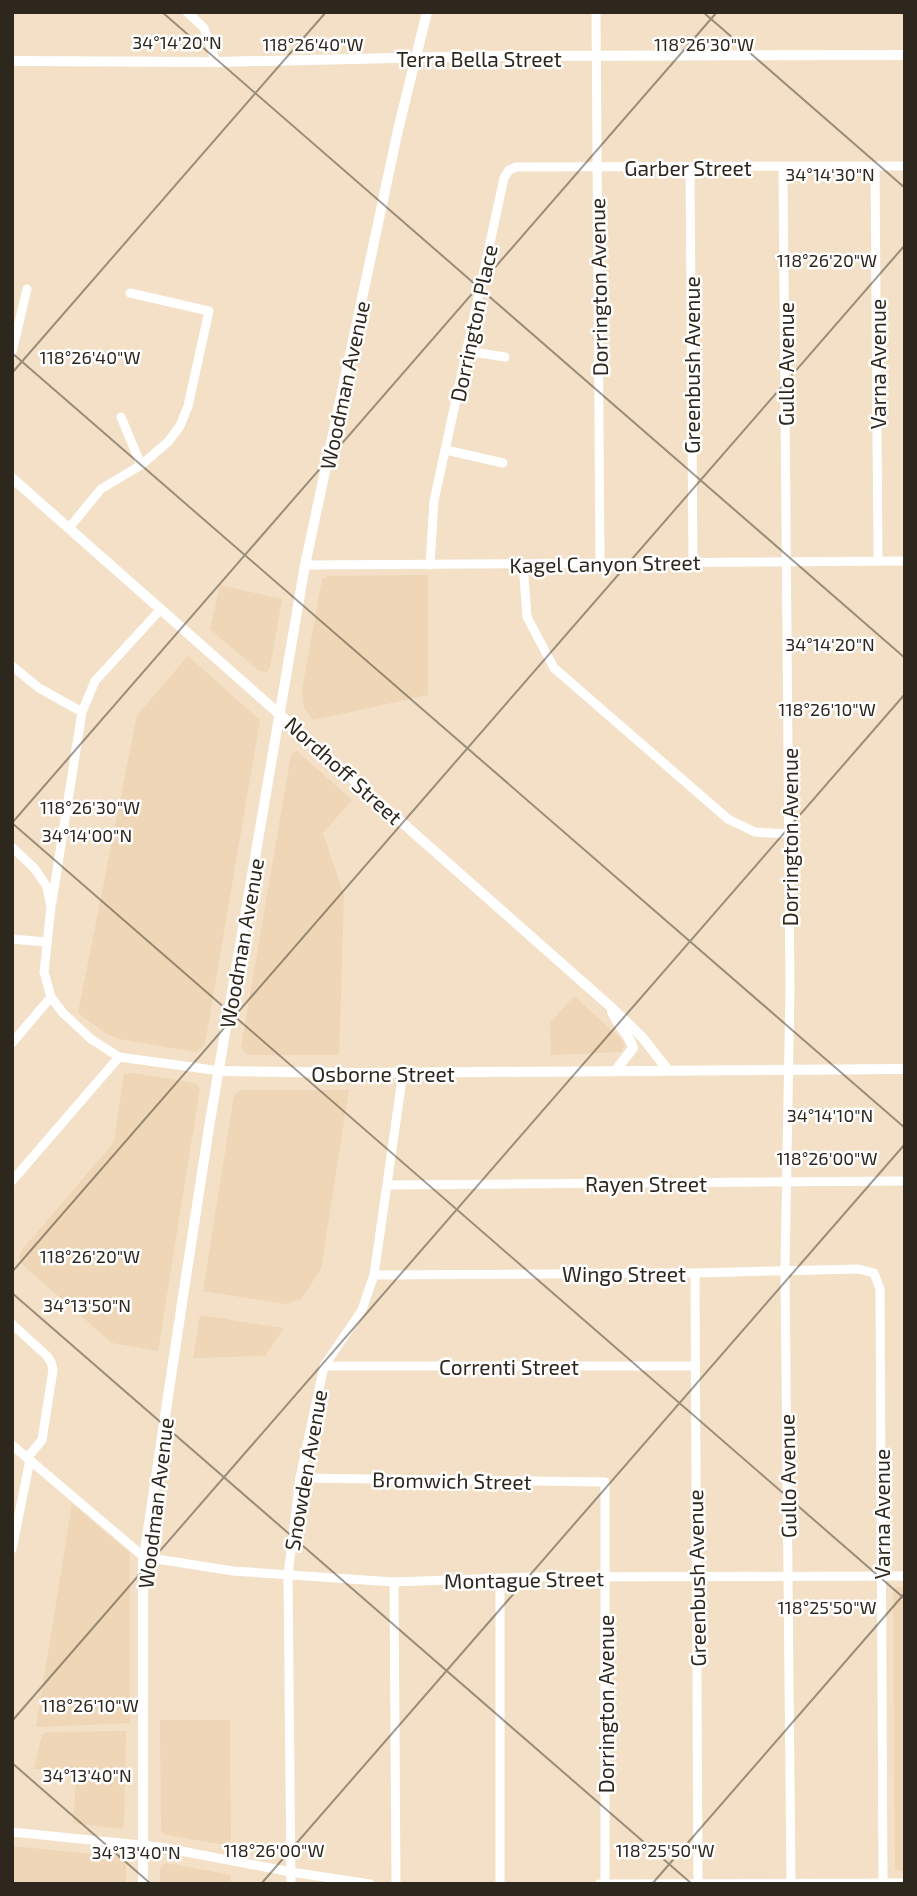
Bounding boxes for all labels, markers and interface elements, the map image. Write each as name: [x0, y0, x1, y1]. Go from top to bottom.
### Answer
text: 34°14'20"N: [132, 31, 222, 53]
text: 118°26'40"W: [263, 33, 363, 55]
text: 118°26'30"W: [654, 33, 754, 55]
street label: Terra Bella Street: [396, 46, 562, 71]
street label: Garber Street: [624, 155, 752, 180]
text: 34°14'30"N: [785, 163, 875, 185]
street label: Dorrington Avenue: [584, 198, 612, 376]
street label: Dorrington Place: [444, 242, 502, 404]
text: 118°26'20"W: [777, 249, 877, 271]
street label: Greenbush Avenue: [679, 276, 704, 454]
street label: Woodman Avenue: [314, 298, 374, 472]
street label: Varna Avenue: [865, 299, 890, 429]
street label: Gullo Avenue: [773, 302, 798, 426]
text: 118°26'40"W: [40, 346, 140, 368]
street label: Kagel Canyon Street: [509, 549, 701, 577]
text: 34°14'20"N: [785, 633, 875, 655]
text: 118°26'10"W: [778, 698, 876, 720]
street label: Nordhoff Street: [280, 711, 408, 829]
street label: Dorrington Avenue: [777, 748, 802, 926]
text: 118°26'30"W: [40, 796, 140, 818]
text: 34°14'00"N: [42, 824, 132, 846]
street label: Woodman Avenue: [214, 856, 268, 1030]
street label: Osborne Street: [311, 1061, 455, 1086]
text: 34°14'10"N: [787, 1104, 873, 1126]
text: 118°26'00"W: [776, 1147, 878, 1169]
street label: Rayen Street: [585, 1171, 707, 1196]
text: 118°26'20"W: [40, 1245, 140, 1267]
street label: Wingo Street: [562, 1261, 686, 1286]
text: 34°13'50"N: [43, 1294, 131, 1316]
street label: Correnti Street: [439, 1354, 579, 1379]
street label: Snowden Avenue: [279, 1387, 331, 1553]
street label: Gullo Avenue: [773, 1414, 801, 1538]
street label: Woodman Avenue: [132, 1416, 178, 1590]
street label: Varna Avenue: [869, 1449, 894, 1579]
street label: Bromwich Street: [372, 1466, 532, 1494]
street label: Greenbush Avenue: [682, 1489, 710, 1667]
street label: Montague Street: [444, 1565, 604, 1593]
text: 118°25'50"W: [777, 1596, 877, 1618]
street label: Dorrington Avenue: [593, 1615, 618, 1793]
text: 118°26'10"W: [41, 1694, 139, 1716]
text: 34°13'40"N: [42, 1764, 132, 1786]
text: 118°26'00"W: [223, 1839, 325, 1861]
text: 118°25'50"W: [615, 1839, 715, 1861]
text: 34°13'40"N: [91, 1841, 181, 1863]

